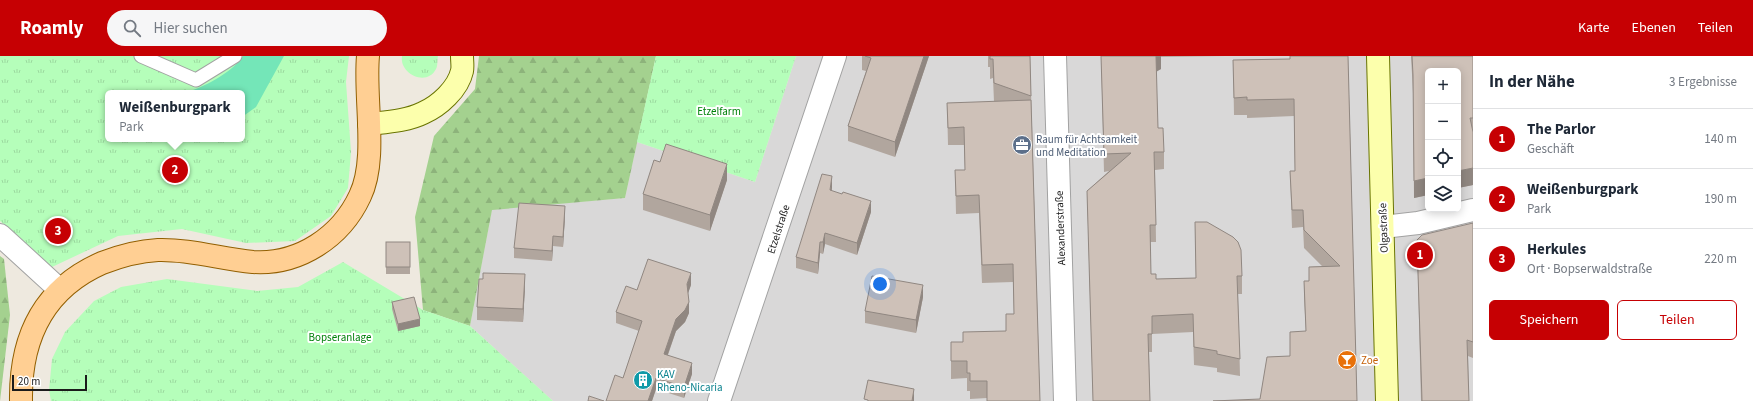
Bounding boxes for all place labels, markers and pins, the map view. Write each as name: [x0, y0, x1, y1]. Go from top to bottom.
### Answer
place label: Raum für Achtsamkeit und Meditation: [1036, 132, 1138, 160]
office icon: Raum für Achtsamkeit und Meditation: [1011, 134, 1033, 156]
pin: 2: [162, 155, 188, 185]
pin: 3: [45, 216, 71, 246]
pin: 1: [1407, 240, 1433, 270]
bar icon: Zoe: [1336, 349, 1358, 371]
place label: Zoe: [1361, 353, 1379, 368]
place label: KAV Rheno-Nicaria: [657, 367, 723, 395]
building icon: KAV Rheno-Nicaria: [632, 369, 654, 391]

